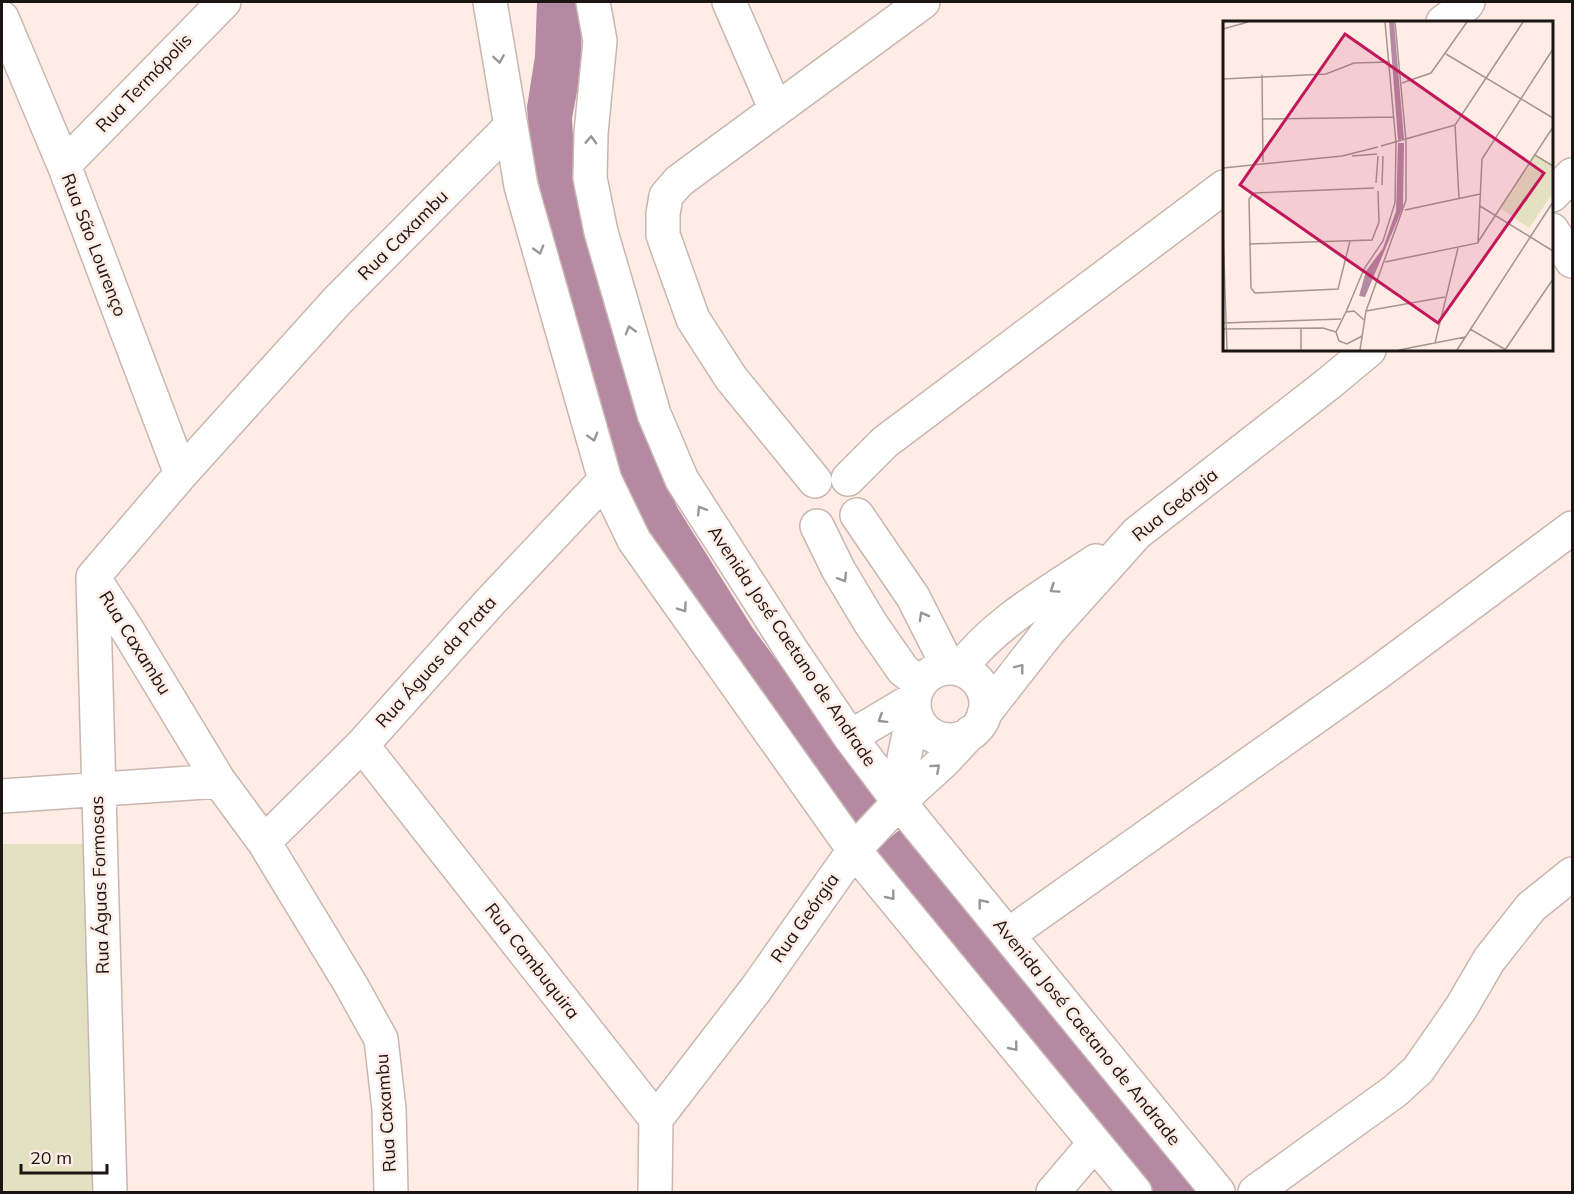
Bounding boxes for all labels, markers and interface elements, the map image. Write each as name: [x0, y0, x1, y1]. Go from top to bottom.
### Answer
inset map: [1223, 21, 1553, 351]
street label: Rua Termópolis: [91, 28, 197, 137]
one-way arrow: [493, 55, 505, 64]
one-way arrow: [585, 136, 597, 145]
street label: Rua São Lourenço: [57, 170, 132, 320]
street label: Rua Caxambu: [353, 185, 453, 285]
one-way arrow: [532, 244, 544, 255]
one-way arrow: [625, 325, 637, 336]
one-way arrow: [586, 431, 598, 442]
street label: Rua Geórgia: [1127, 463, 1222, 546]
one-way arrow: [697, 506, 709, 516]
street label: Avenida José Caetano de Andrade: [703, 521, 882, 771]
one-way arrow: [836, 572, 848, 582]
one-way arrow: [1049, 582, 1060, 593]
street label: Rua Caxambu: [94, 586, 177, 699]
street label: Rua Águas da Prata: [370, 591, 501, 732]
one-way arrow: [676, 602, 687, 613]
one-way arrow: [919, 612, 930, 622]
one-way arrow: [1012, 664, 1023, 675]
one-way arrow: [878, 711, 888, 723]
one-way arrow: [930, 764, 940, 775]
street label: Rua Águas Formosas: [85, 795, 114, 975]
street label: Rua Geórgia: [765, 869, 844, 967]
one-way arrow: [883, 889, 894, 900]
street label: Rua Cambuquira: [480, 898, 585, 1023]
one-way arrow: [978, 899, 989, 910]
street label: Avenida José Caetano de Andrade: [989, 913, 1186, 1150]
one-way arrow: [1007, 1040, 1018, 1051]
street label: Rua Caxambu: [370, 1053, 401, 1173]
scale bar: [21, 1137, 106, 1175]
text: 20 m: [30, 1146, 72, 1169]

